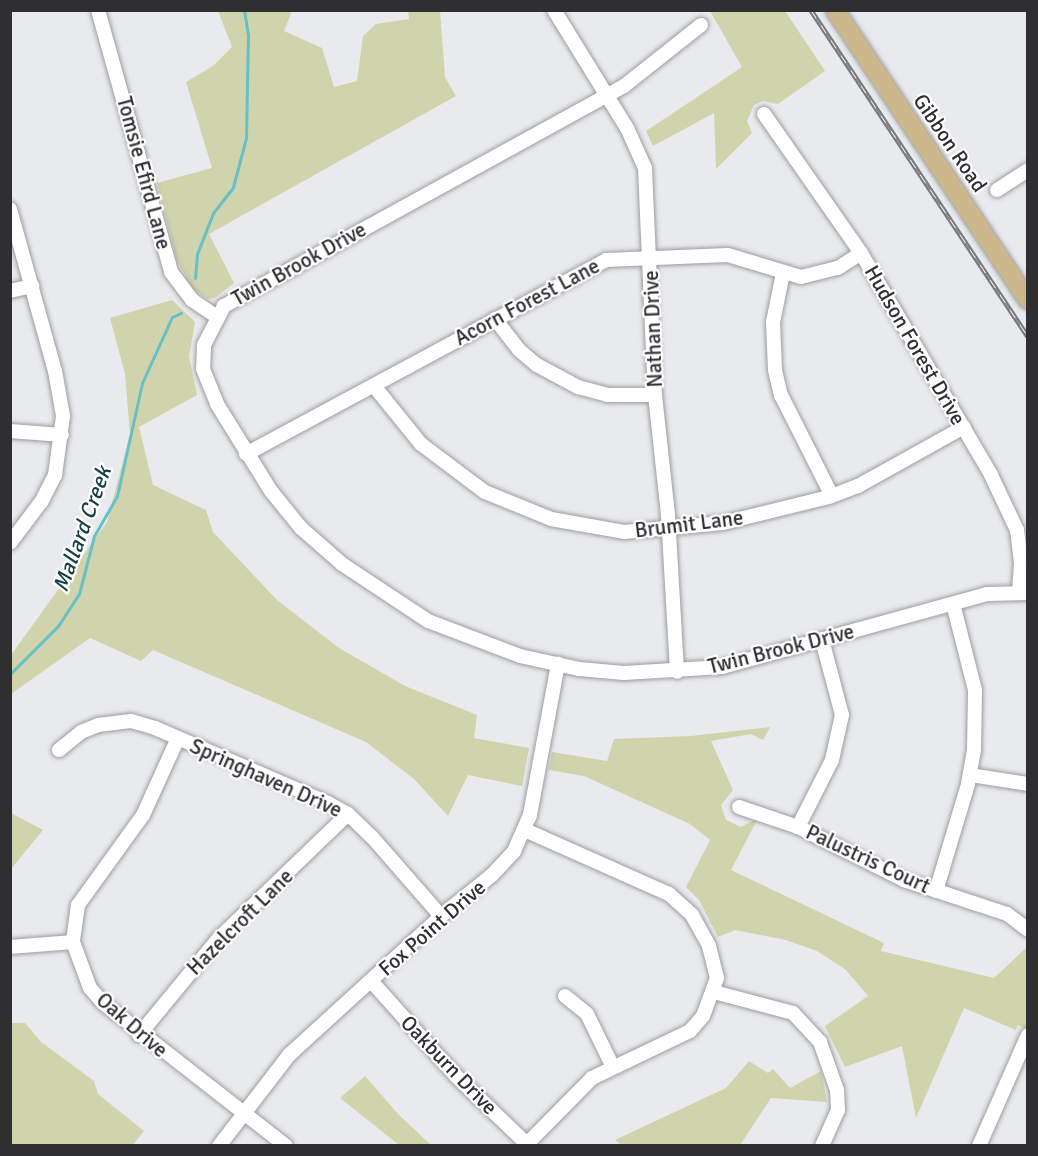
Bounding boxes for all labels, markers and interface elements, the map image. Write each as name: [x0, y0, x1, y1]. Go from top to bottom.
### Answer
street label: Gibbon Road: [908, 89, 992, 197]
street label: Tomsie Efird Lane: [112, 94, 176, 252]
street label: Twin Brook Drive: [227, 217, 371, 311]
street label: Acorn Forest Lane: [450, 253, 604, 351]
street label: Hudson Forest Drive: [859, 261, 971, 429]
street label: Nathan Drive: [638, 270, 668, 388]
water label: Mallard Creek: [47, 463, 117, 595]
street label: Brumit Lane: [633, 505, 745, 543]
street label: Twin Brook Drive: [705, 619, 857, 679]
street label: Springhaven Drive: [186, 733, 346, 823]
street label: Palustris Court: [802, 819, 934, 899]
street label: Hazelcroft Lane: [182, 864, 298, 980]
street label: Fox Point Drive: [373, 875, 491, 981]
street label: Oak Drive: [91, 987, 173, 1063]
street label: Oakburn Drive: [395, 1010, 503, 1120]

